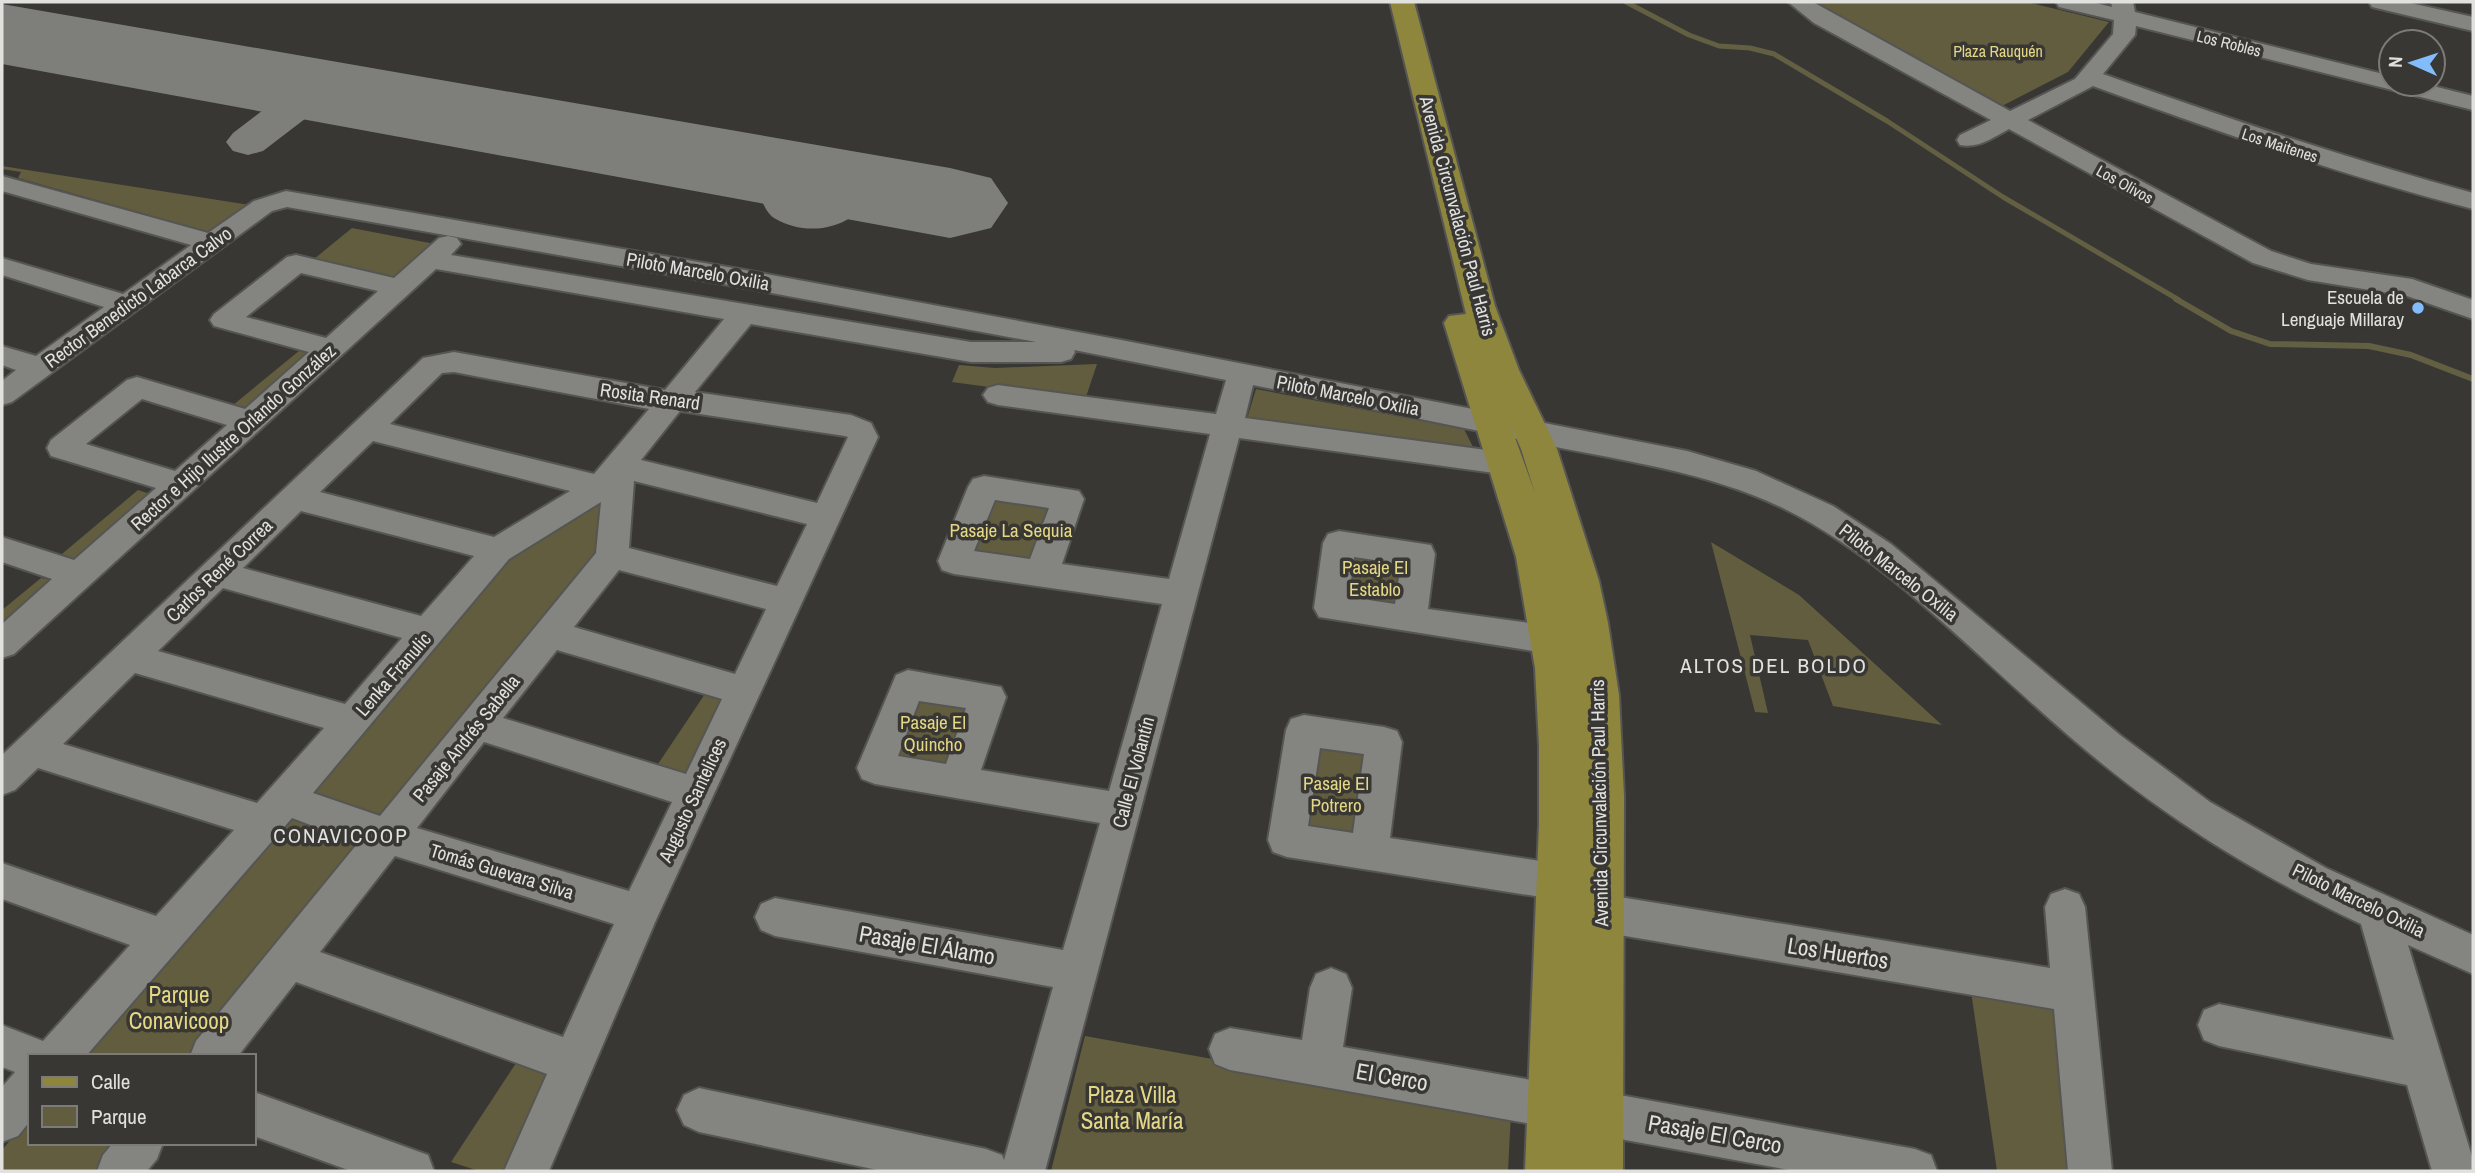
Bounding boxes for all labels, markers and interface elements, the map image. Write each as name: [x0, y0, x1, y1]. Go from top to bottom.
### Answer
street label: Los Robles: [2194, 24, 2264, 62]
north arrow: [2377, 28, 2447, 98]
park label: Plaza Rauquén: [1953, 40, 2043, 62]
text: N: [2382, 56, 2408, 68]
street label: Avenida Circunvalación Paul Harris: [1413, 92, 1503, 339]
street label: Los Maitenes: [2239, 122, 2321, 168]
street label: Los Olivos: [2093, 159, 2157, 209]
street label: Rector Benedicto Labarca Calvo: [39, 220, 237, 374]
street label: Piloto Marcelo Oxilia: [625, 246, 772, 296]
place label: Escuela de Lenguaje Millaray: [2281, 284, 2404, 332]
marker: Escuela de Lenguaje Millaray: [2410, 300, 2426, 316]
street label: Rector e Hijo Ilustre Orlando González: [125, 338, 341, 536]
street label: Piloto Marcelo Oxilia: [1275, 368, 1422, 422]
street label: Rosita Renard: [598, 376, 702, 416]
street label: Carlos René Correa: [160, 512, 278, 627]
park label: Pasaje La Sequia: [949, 517, 1073, 543]
street label: Piloto Marcelo Oxilia: [1834, 517, 1964, 627]
park label: Pasaje El Establo: [1342, 554, 1408, 602]
street label: Lenka Franulic: [349, 626, 437, 721]
district label: ALTOS DEL BOLDO: [1679, 651, 1868, 680]
street label: Pasaje Andrés Sabella: [407, 669, 526, 807]
street label: Avenida Circunvalación Paul Harris: [1584, 679, 1614, 928]
park label: Pasaje El Quincho: [900, 709, 966, 757]
street label: Calle El Volantín: [1106, 713, 1160, 831]
street label: Augusto Santelices: [651, 733, 732, 867]
park label: Pasaje El Potrero: [1303, 770, 1369, 818]
district label: CONAVICOOP: [273, 821, 409, 850]
street label: Tomás Guevara Silva: [427, 837, 577, 905]
street label: Piloto Marcelo Oxilia: [2288, 857, 2430, 944]
street label: Pasaje El Álamo: [857, 917, 997, 972]
street label: Los Huertos: [1785, 929, 1891, 976]
park label: Parque Conavicoop: [129, 979, 229, 1036]
legend: [28, 1054, 256, 1145]
street label: El Cerco: [1354, 1055, 1430, 1098]
text: Calle: [91, 1067, 130, 1096]
park label: Plaza Villa Santa María: [1081, 1079, 1184, 1136]
text: Parque: [91, 1102, 147, 1131]
street label: Pasaje El Cerco: [1646, 1107, 1784, 1161]

